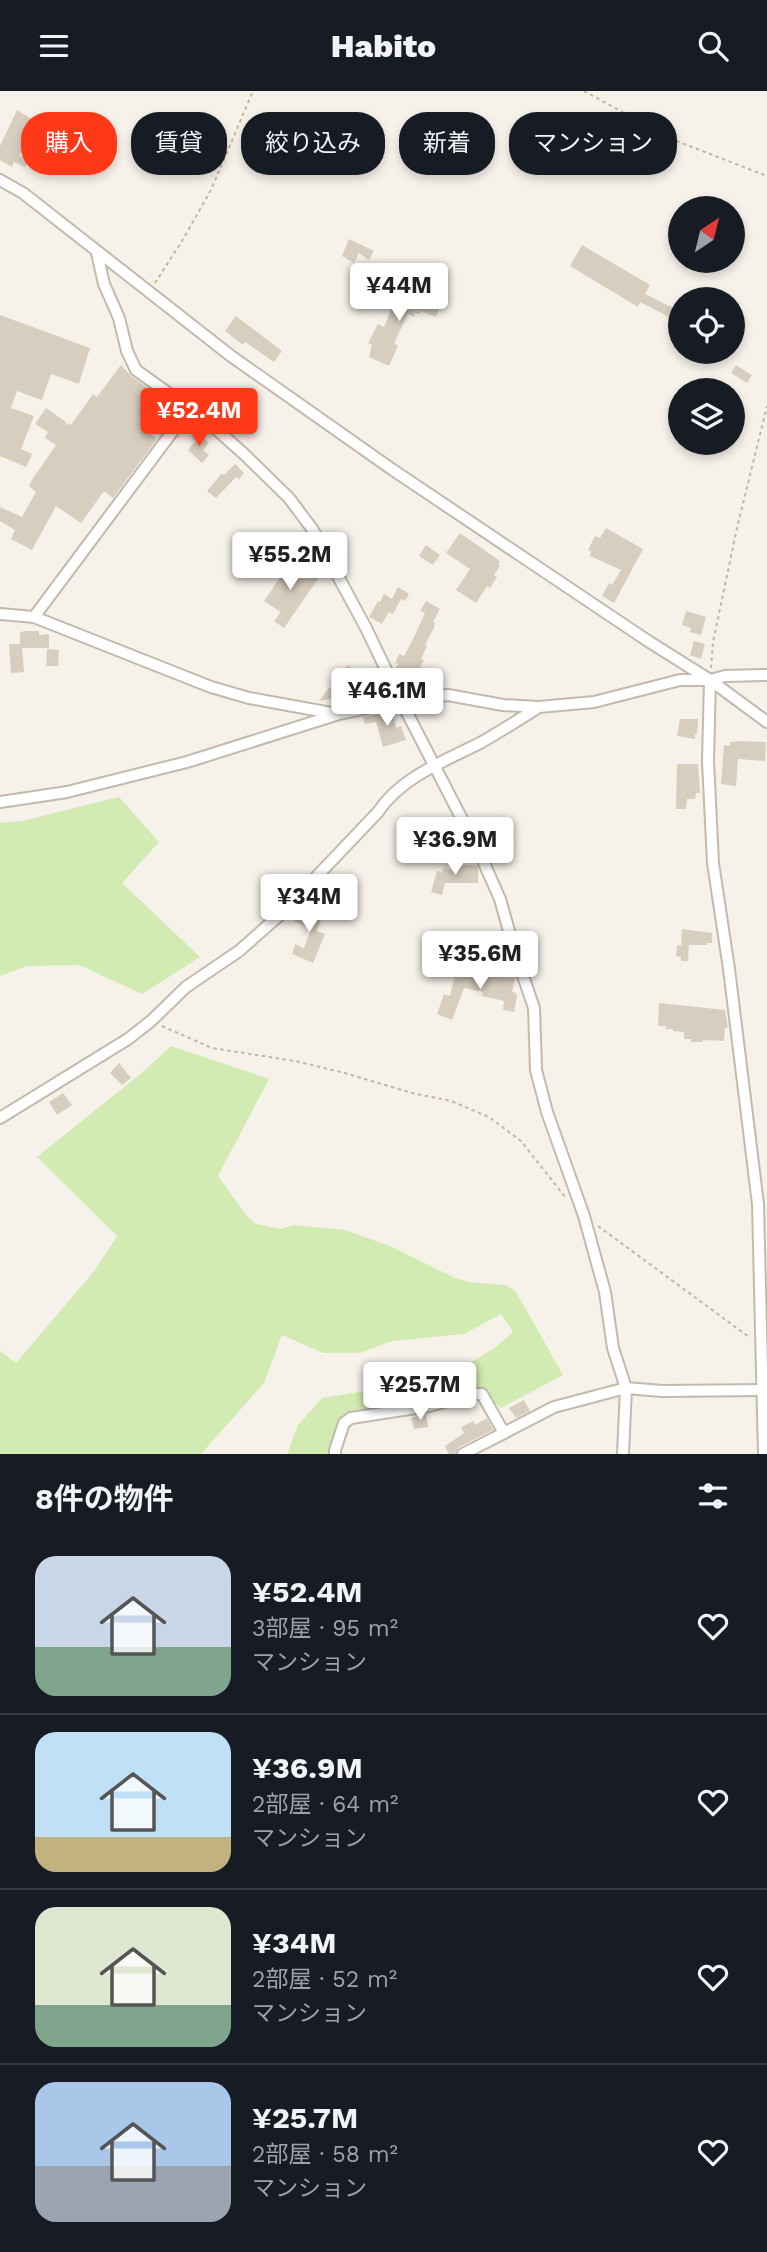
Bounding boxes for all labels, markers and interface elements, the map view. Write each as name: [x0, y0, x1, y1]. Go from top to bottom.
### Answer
icon: menu: [35, 27, 73, 65]
text: Habito: [331, 27, 436, 65]
icon: search: [694, 27, 732, 65]
chip: 購入: [21, 112, 117, 175]
chip: 賃貸: [131, 112, 227, 175]
chip: 絞り込み: [241, 112, 385, 175]
chip: 新着: [399, 112, 495, 175]
chip: マンション: [509, 112, 677, 175]
north arrow: [668, 196, 746, 273]
map controls: [668, 196, 745, 455]
pin: ¥44M: [358, 264, 440, 323]
text: ¥44M: [366, 272, 432, 299]
button: locate: [668, 287, 745, 364]
button: layers: [668, 378, 745, 455]
pin: ¥52.4M: [142, 389, 256, 448]
text: ¥52.4M: [157, 397, 241, 424]
pin: ¥55.2M: [233, 533, 347, 592]
text: ¥55.2M: [248, 541, 332, 568]
pin: ¥46.1M: [330, 669, 444, 728]
text: ¥46.1M: [347, 677, 427, 704]
pin: ¥36.9M: [398, 817, 512, 877]
text: ¥36.9M: [413, 826, 497, 853]
pin: ¥34M: [268, 875, 350, 934]
text: ¥34M: [277, 883, 341, 910]
pin: ¥35.6M: [423, 932, 537, 991]
text: ¥35.6M: [438, 940, 522, 967]
pin: ¥25.7M: [363, 1363, 477, 1422]
text: ¥25.7M: [379, 1371, 461, 1398]
icon: filters: [694, 1477, 732, 1515]
text: 8件の物件: [35, 1481, 174, 1516]
text: ¥52.4M: [252, 1574, 363, 1609]
icon: home: [91, 1584, 175, 1668]
icon: heart: [694, 1607, 732, 1645]
text: 3部屋 · 95 m²: [252, 1615, 398, 1642]
text: マンション: [252, 1649, 367, 1676]
text: ¥36.9M: [252, 1750, 363, 1785]
icon: home: [91, 1760, 175, 1844]
icon: heart: [694, 1783, 732, 1821]
text: 2部屋 · 64 m²: [252, 1791, 399, 1818]
text: マンション: [252, 1825, 367, 1852]
text: ¥34M: [252, 1925, 336, 1960]
icon: home: [91, 1935, 175, 2019]
icon: heart: [694, 1958, 732, 1996]
text: 2部屋 · 52 m²: [252, 1966, 397, 1993]
text: マンション: [252, 2000, 367, 2027]
text: ¥25.7M: [252, 2100, 358, 2135]
icon: home: [91, 2110, 175, 2194]
icon: heart: [694, 2133, 732, 2171]
text: 2部屋 · 58 m²: [252, 2141, 398, 2168]
text: マンション: [252, 2175, 367, 2202]

